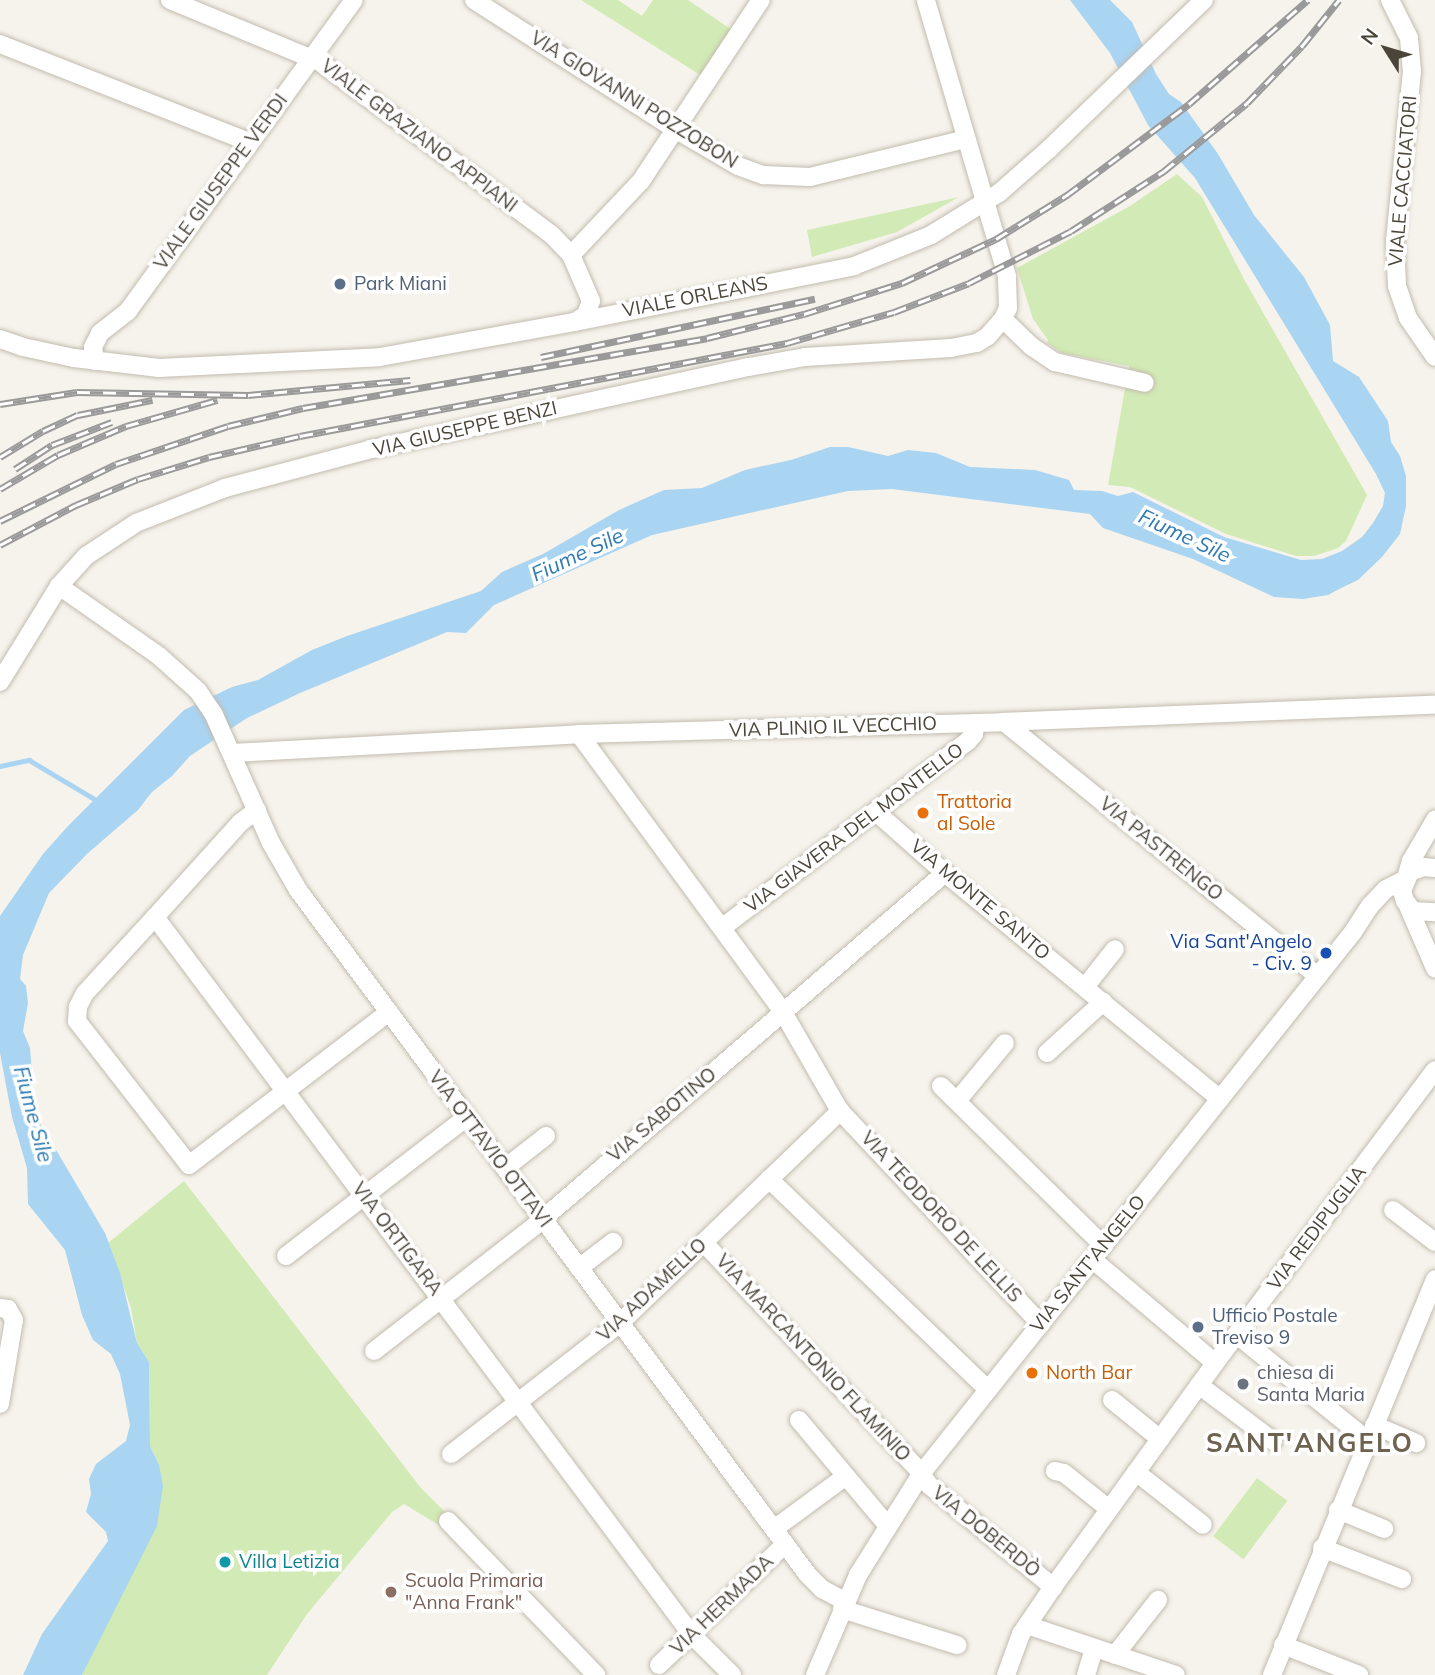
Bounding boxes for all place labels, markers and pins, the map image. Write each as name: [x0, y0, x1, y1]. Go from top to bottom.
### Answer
place label: Park Miani: [354, 273, 447, 295]
marker: Park Miani: [332, 276, 348, 292]
place label: Trattoria al Sole: [937, 791, 1012, 835]
marker: Trattoria al Sole: [915, 805, 931, 821]
place label: Via Sant'Angelo - Civ. 9: [1170, 931, 1312, 975]
marker: Via Sant'Angelo - Civ. 9: [1318, 945, 1334, 961]
place label: Ufficio Postale Treviso 9: [1212, 1305, 1338, 1349]
marker: Ufficio Postale Treviso 9: [1190, 1319, 1206, 1335]
place label: North Bar: [1046, 1362, 1132, 1384]
place label: chiesa di Santa Maria: [1257, 1362, 1365, 1406]
marker: North Bar: [1024, 1365, 1040, 1381]
marker: chiesa di Santa Maria: [1235, 1376, 1251, 1392]
place label: Villa Letizia: [239, 1551, 340, 1573]
marker: Villa Letizia: [217, 1554, 233, 1570]
place label: Scuola Primaria "Anna Frank": [405, 1570, 543, 1614]
marker: Scuola Primaria "Anna Frank": [383, 1584, 399, 1600]

